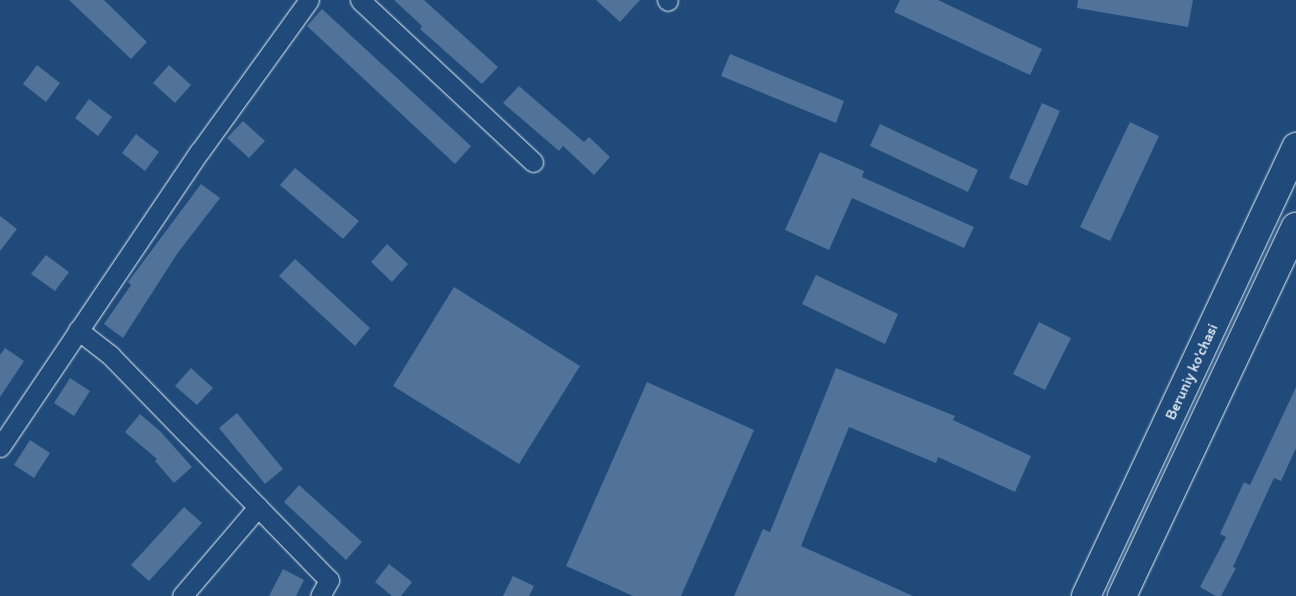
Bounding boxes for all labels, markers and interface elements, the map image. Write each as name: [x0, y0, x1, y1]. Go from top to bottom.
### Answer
street label: Beruniy ko'chasi: [1162, 321, 1222, 423]

